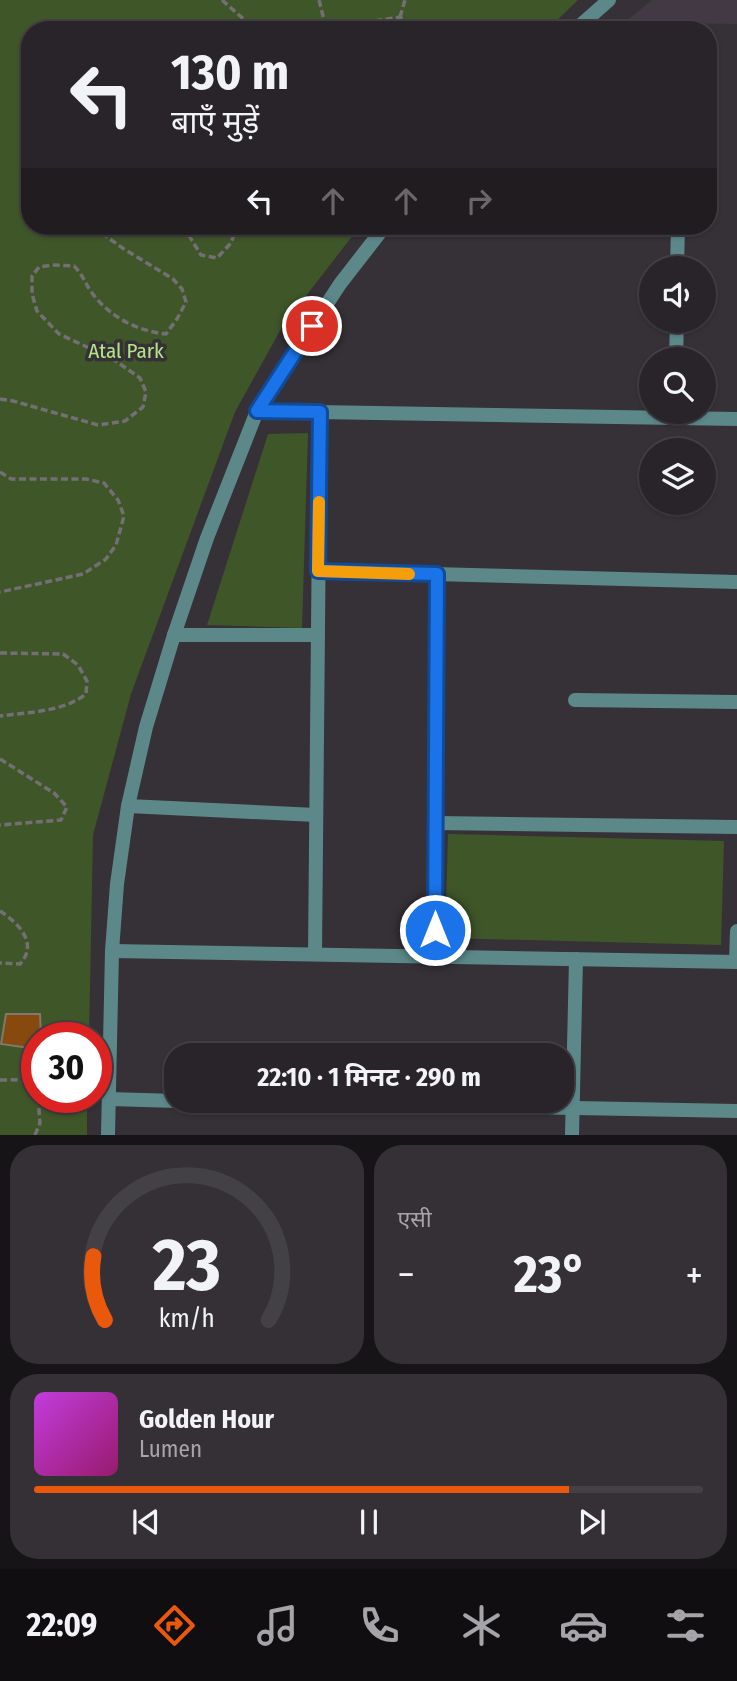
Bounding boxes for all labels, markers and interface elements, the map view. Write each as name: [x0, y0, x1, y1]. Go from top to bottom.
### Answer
text: 130 m: [171, 43, 289, 102]
icon: left: [56, 49, 147, 140]
text: बाएँ मुड़ें: [171, 103, 259, 141]
icon: left: [241, 182, 279, 220]
icon: ahead: [314, 182, 352, 220]
icon: ahead: [387, 182, 425, 220]
icon: right: [460, 182, 498, 220]
map controls: [639, 256, 716, 515]
button: sound: [639, 256, 716, 333]
pin: [282, 296, 342, 356]
icon: arrive: [293, 307, 331, 345]
park label: Atal Park: [88, 338, 164, 364]
button: search: [639, 347, 716, 424]
button: layers: [639, 438, 716, 515]
position arrow: [398, 893, 472, 967]
speed limit sign: 30: [21, 1022, 112, 1113]
text: 22:10 · 1 मिनट · 290 m: [257, 1062, 481, 1093]
text: एसी: [398, 1205, 432, 1233]
text: 23: [152, 1223, 221, 1310]
text: 23°: [514, 1243, 587, 1306]
text: −: [398, 1252, 415, 1298]
text: +: [686, 1252, 703, 1298]
text: km/h: [159, 1304, 215, 1334]
text: Golden Hour: [139, 1404, 274, 1435]
text: Lumen: [139, 1435, 202, 1463]
icon: previous: [127, 1503, 165, 1541]
icon: pause: [350, 1503, 388, 1541]
icon: next: [573, 1503, 611, 1541]
icon: directions: [150, 1601, 199, 1650]
icon: music: [253, 1601, 302, 1650]
icon: phone: [355, 1601, 404, 1650]
icon: climate: [457, 1601, 506, 1650]
icon: car: [559, 1601, 608, 1650]
icon: filters: [661, 1601, 710, 1650]
text: 22:09: [27, 1606, 97, 1644]

